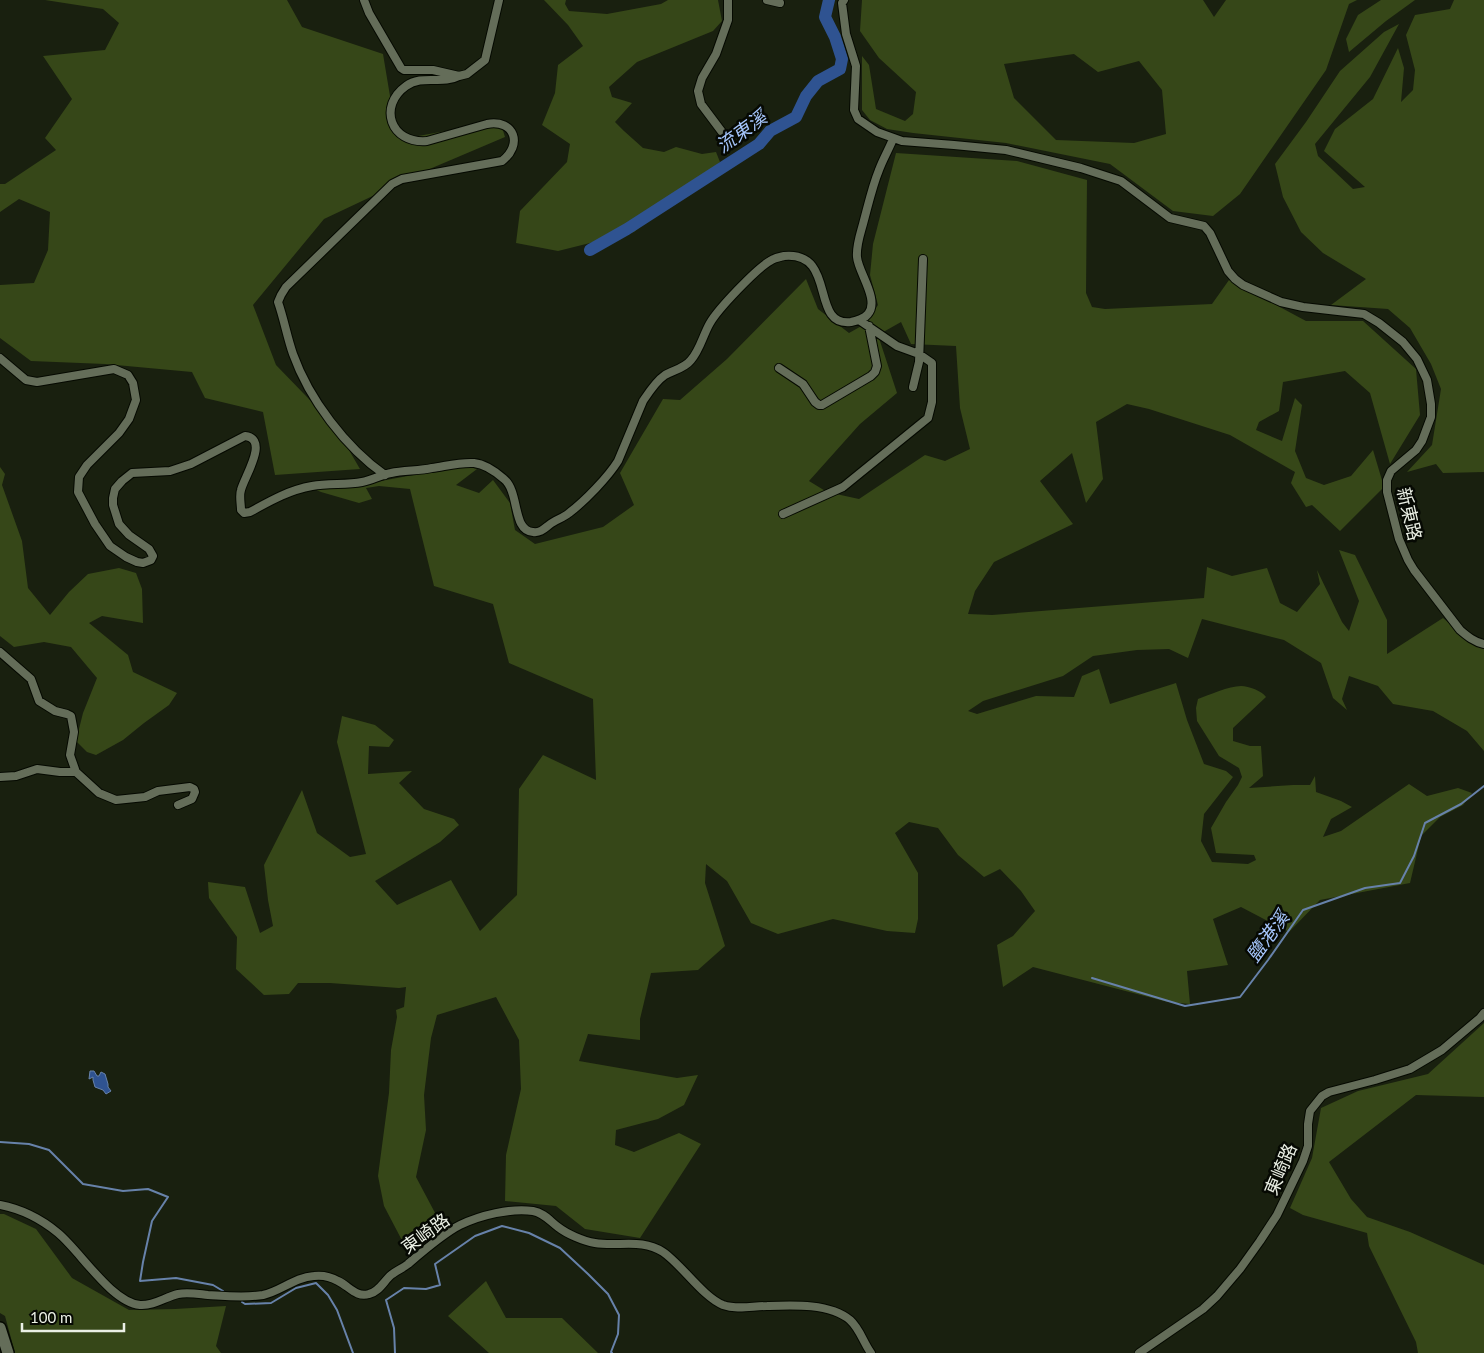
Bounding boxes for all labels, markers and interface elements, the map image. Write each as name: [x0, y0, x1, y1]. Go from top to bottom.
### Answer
water label: 流東溪: [711, 103, 773, 157]
street label: 新東路: [1393, 485, 1427, 543]
water label: 鹽港溪: [1241, 904, 1295, 966]
street label: 東崎路: [1259, 1140, 1301, 1198]
street label: 東崎路: [397, 1208, 453, 1258]
scale bar: [22, 1300, 125, 1332]
text: 100 m: [30, 1308, 72, 1326]

